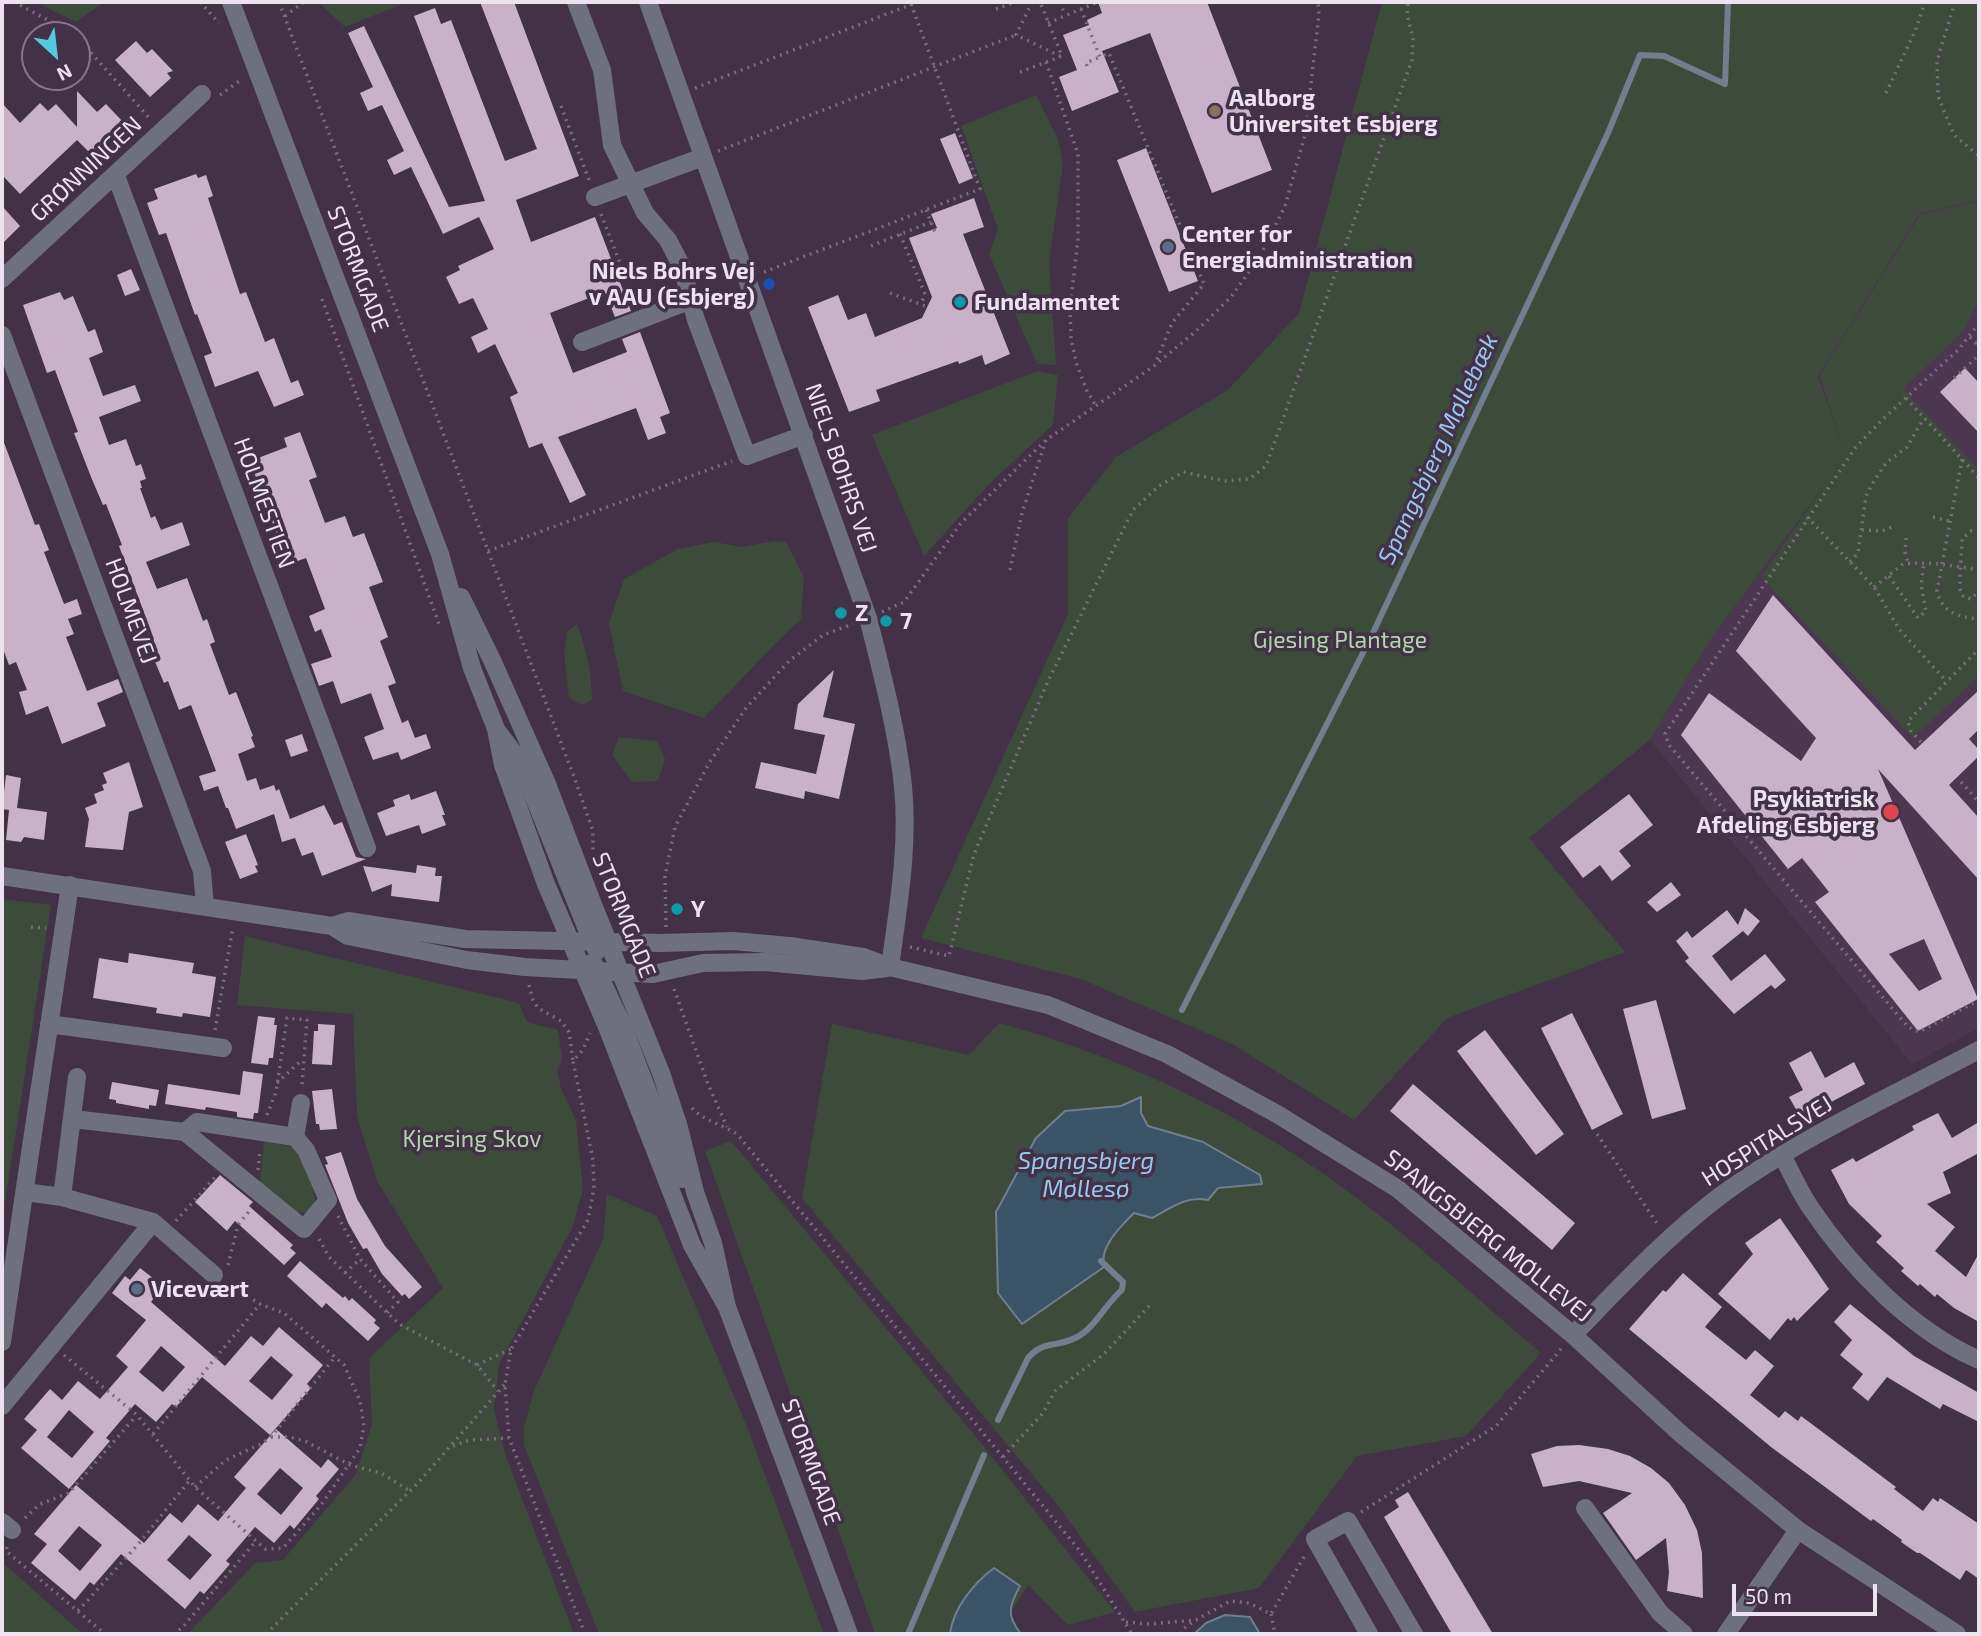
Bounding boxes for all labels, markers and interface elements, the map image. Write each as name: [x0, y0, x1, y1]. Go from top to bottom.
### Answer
north arrow: [21, 21, 91, 91]
text: N: [54, 60, 76, 87]
place label: Aalborg Universitet Esbjerg: [1229, 84, 1438, 138]
marker: Aalborg Universitet Esbjerg: [1207, 103, 1223, 119]
street label: GRØNNINGEN: [25, 110, 147, 228]
street label: STORMGADE: [321, 202, 395, 336]
place label: Center for Energiadministration: [1182, 220, 1413, 274]
marker: Center for Energiadministration: [1160, 239, 1176, 255]
place label: Niels Bohrs Vej v AAU (Esbjerg): [589, 257, 755, 311]
marker: Niels Bohrs Vej v AAU (Esbjerg): [761, 276, 777, 292]
place label: Fundamentet: [974, 288, 1120, 316]
marker: Fundamentet: [952, 294, 968, 310]
water label: Spangsbjerg Møllebæk: [1372, 329, 1504, 569]
street label: NIELS BOHRS VEJ: [799, 380, 883, 556]
street label: HOLMESTIEN: [228, 434, 300, 572]
street label: HOLMEVEJ: [99, 554, 163, 668]
place label: Z: [855, 599, 868, 627]
marker: Z: [833, 605, 849, 621]
place label: 7: [900, 607, 912, 635]
marker: 7: [878, 613, 894, 629]
park label: Gjesing Plantage: [1253, 626, 1427, 654]
place label: Psykiatrisk Afdeling Esbjerg: [1697, 785, 1875, 839]
marker: Psykiatrisk Afdeling Esbjerg: [1881, 802, 1901, 822]
street label: STORMGADE: [586, 848, 662, 982]
place label: Y: [691, 895, 705, 923]
marker: Y: [669, 901, 685, 917]
street label: HOSPITALSVEJ: [1697, 1090, 1837, 1192]
park label: Kjersing Skov: [402, 1125, 542, 1153]
street label: SPANGSBJERG MØLLEVEJ: [1379, 1144, 1597, 1328]
water label: Spangsbjerg Møllesø: [1018, 1147, 1154, 1203]
place label: Vicevært: [151, 1275, 249, 1303]
marker: Vicevært: [129, 1281, 145, 1297]
street label: STORMGADE: [775, 1395, 847, 1529]
scale bar: [1736, 1570, 1881, 1614]
text: 50 m: [1745, 1583, 1792, 1608]

